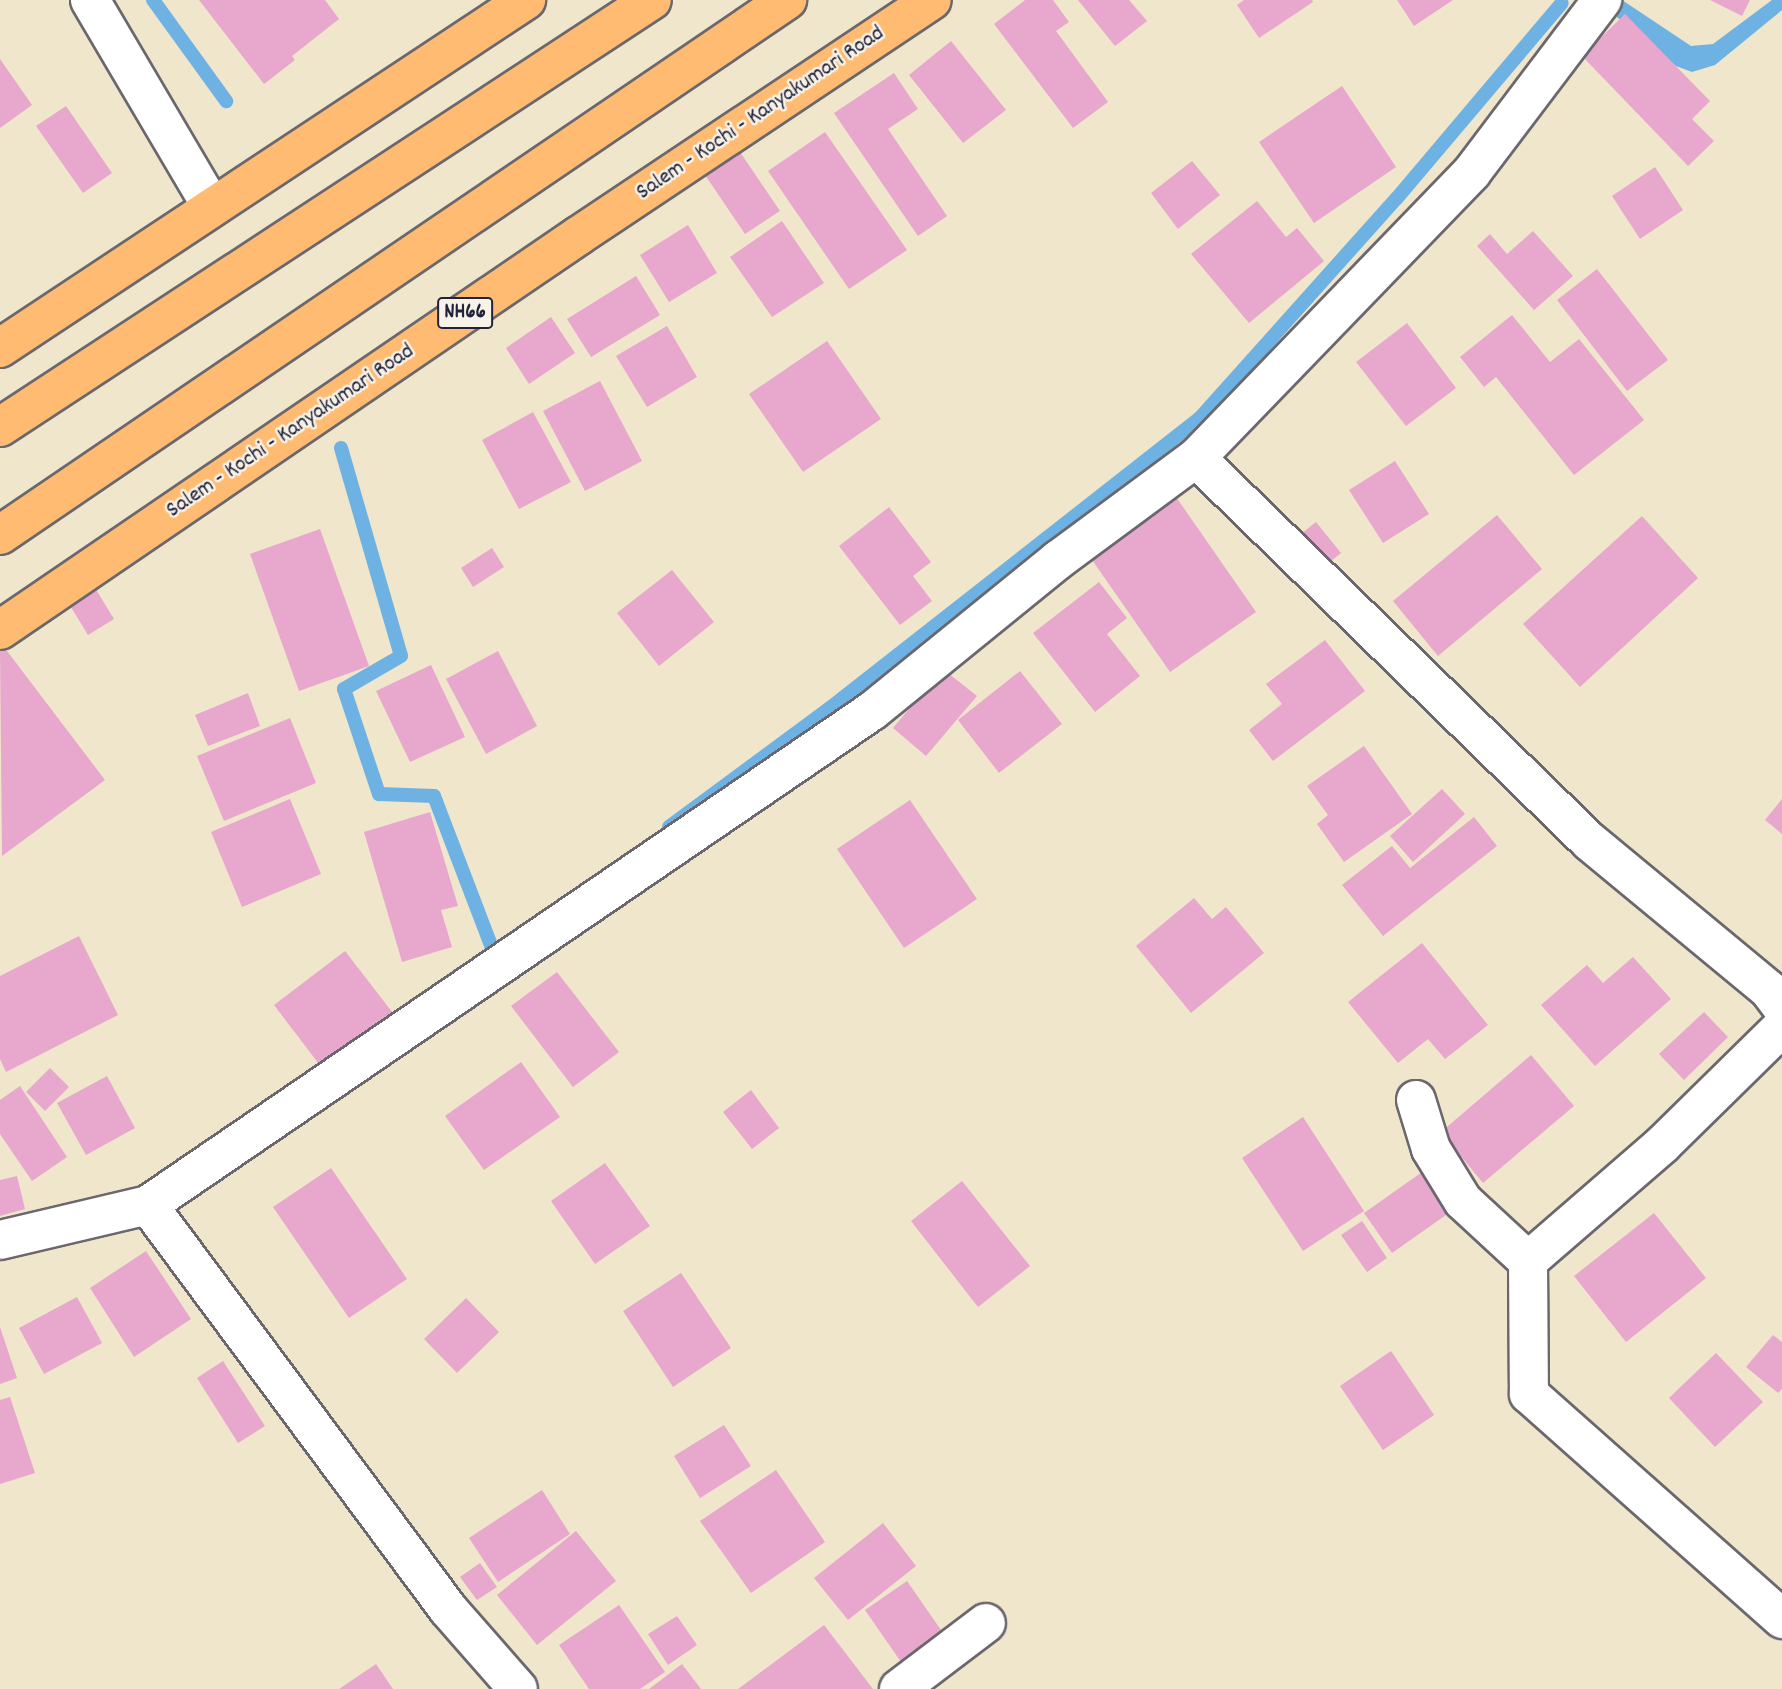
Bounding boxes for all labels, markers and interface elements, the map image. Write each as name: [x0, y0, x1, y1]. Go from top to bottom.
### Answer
street label: Salem - Kochi - Kanyakumari Road: [632, 21, 890, 207]
road number: NH66: [437, 296, 493, 330]
street label: Salem - Kochi - Kanyakumari Road: [162, 339, 420, 525]

